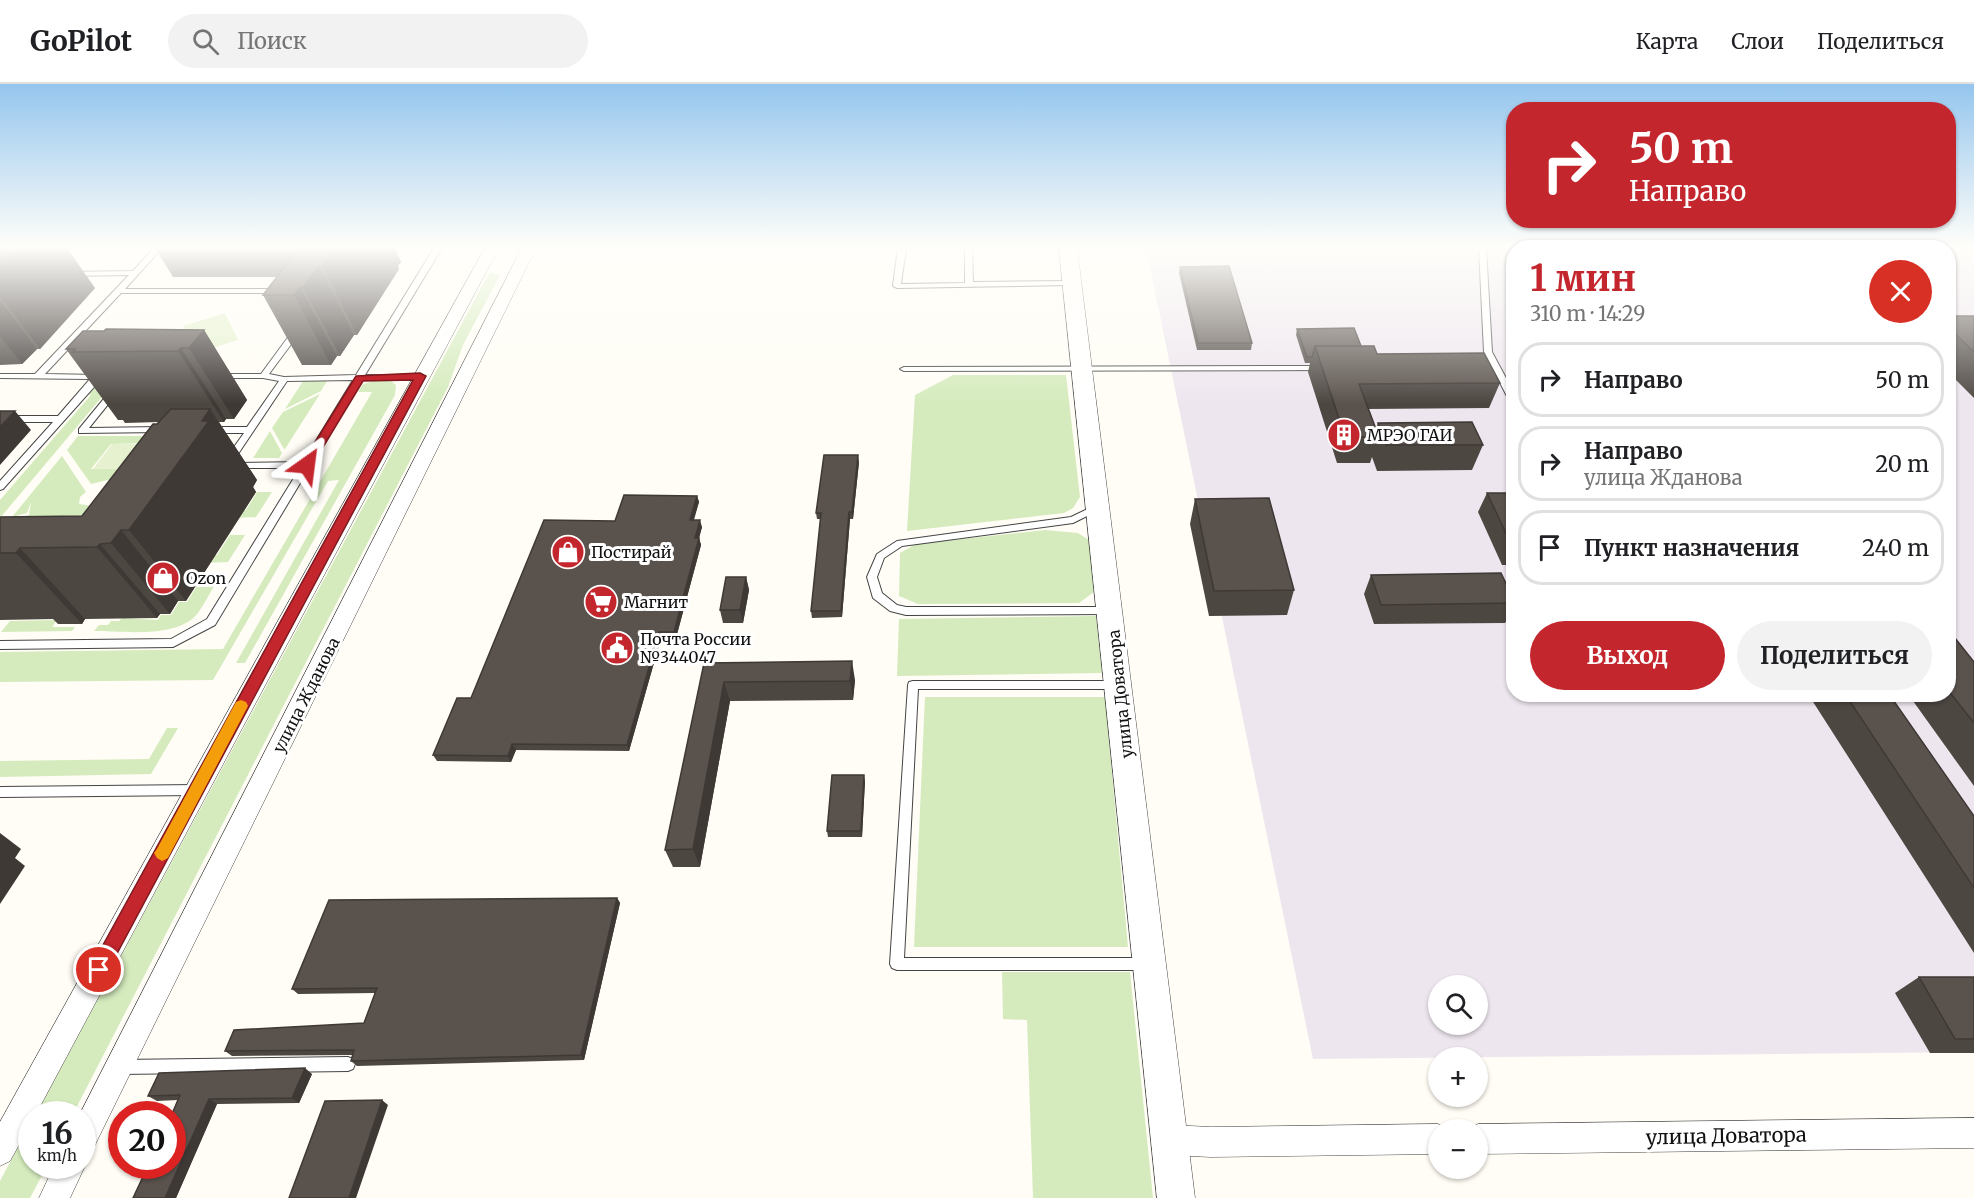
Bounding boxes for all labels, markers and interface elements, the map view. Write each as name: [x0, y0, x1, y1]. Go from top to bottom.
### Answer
search box: [168, 14, 588, 68]
text: GoPilot: [30, 23, 132, 59]
icon: search: [189, 25, 222, 58]
text: Поиск: [237, 27, 307, 55]
text: Карта: [1636, 28, 1698, 55]
text: Слои: [1731, 28, 1784, 55]
text: Поделиться: [1817, 28, 1944, 55]
text: 50 m: [1629, 122, 1733, 174]
icon: right: [1530, 126, 1608, 204]
text: Направо: [1629, 174, 1746, 208]
text: 1 мин: [1530, 256, 1636, 301]
button: close: [1869, 260, 1932, 323]
text: 310 m · 14:29: [1530, 301, 1645, 326]
icon: right: [1533, 363, 1566, 396]
text: Направо: [1584, 366, 1683, 394]
text: 50 m: [1875, 366, 1929, 394]
building icon: МРЭО ГАИ: [1326, 417, 1362, 453]
place label: МРЭО ГАИ: [1367, 425, 1452, 445]
position arrow: [275, 433, 339, 497]
text: Направо: [1584, 437, 1683, 465]
icon: right: [1533, 447, 1566, 480]
text: 20 m: [1875, 450, 1929, 478]
text: улица Жданова: [1584, 465, 1743, 490]
icon: arrive: [1533, 531, 1566, 564]
shop icon: Постирай: [550, 534, 586, 570]
text: Пункт назначения: [1584, 534, 1799, 562]
text: 240 m: [1862, 534, 1929, 562]
place label: Постирай: [591, 542, 672, 562]
shop icon: Ozon: [145, 560, 181, 596]
place label: Ozon: [186, 568, 226, 588]
supermarket icon: Магнит: [583, 584, 619, 620]
place label: Магнит: [624, 592, 689, 612]
button: Выход: [1530, 621, 1725, 690]
button: Поделиться: [1737, 621, 1932, 690]
street label: улица Доватора: [1103, 628, 1137, 759]
place label: Почта России №344047: [640, 629, 751, 667]
public building icon: Почта России №344047: [599, 630, 635, 666]
street label: улица Жданова: [268, 634, 344, 756]
pin: [73, 944, 124, 995]
icon: arrive: [82, 953, 115, 986]
map controls: [1428, 975, 1488, 1179]
button: search: [1428, 975, 1488, 1035]
button: +: [1428, 1047, 1488, 1107]
speed limit sign: 20: [108, 1101, 186, 1179]
text: 16: [41, 1114, 73, 1152]
button: −: [1428, 1119, 1488, 1179]
street label: улица Доватора: [1645, 1122, 1807, 1149]
text: km/h: [37, 1146, 77, 1165]

